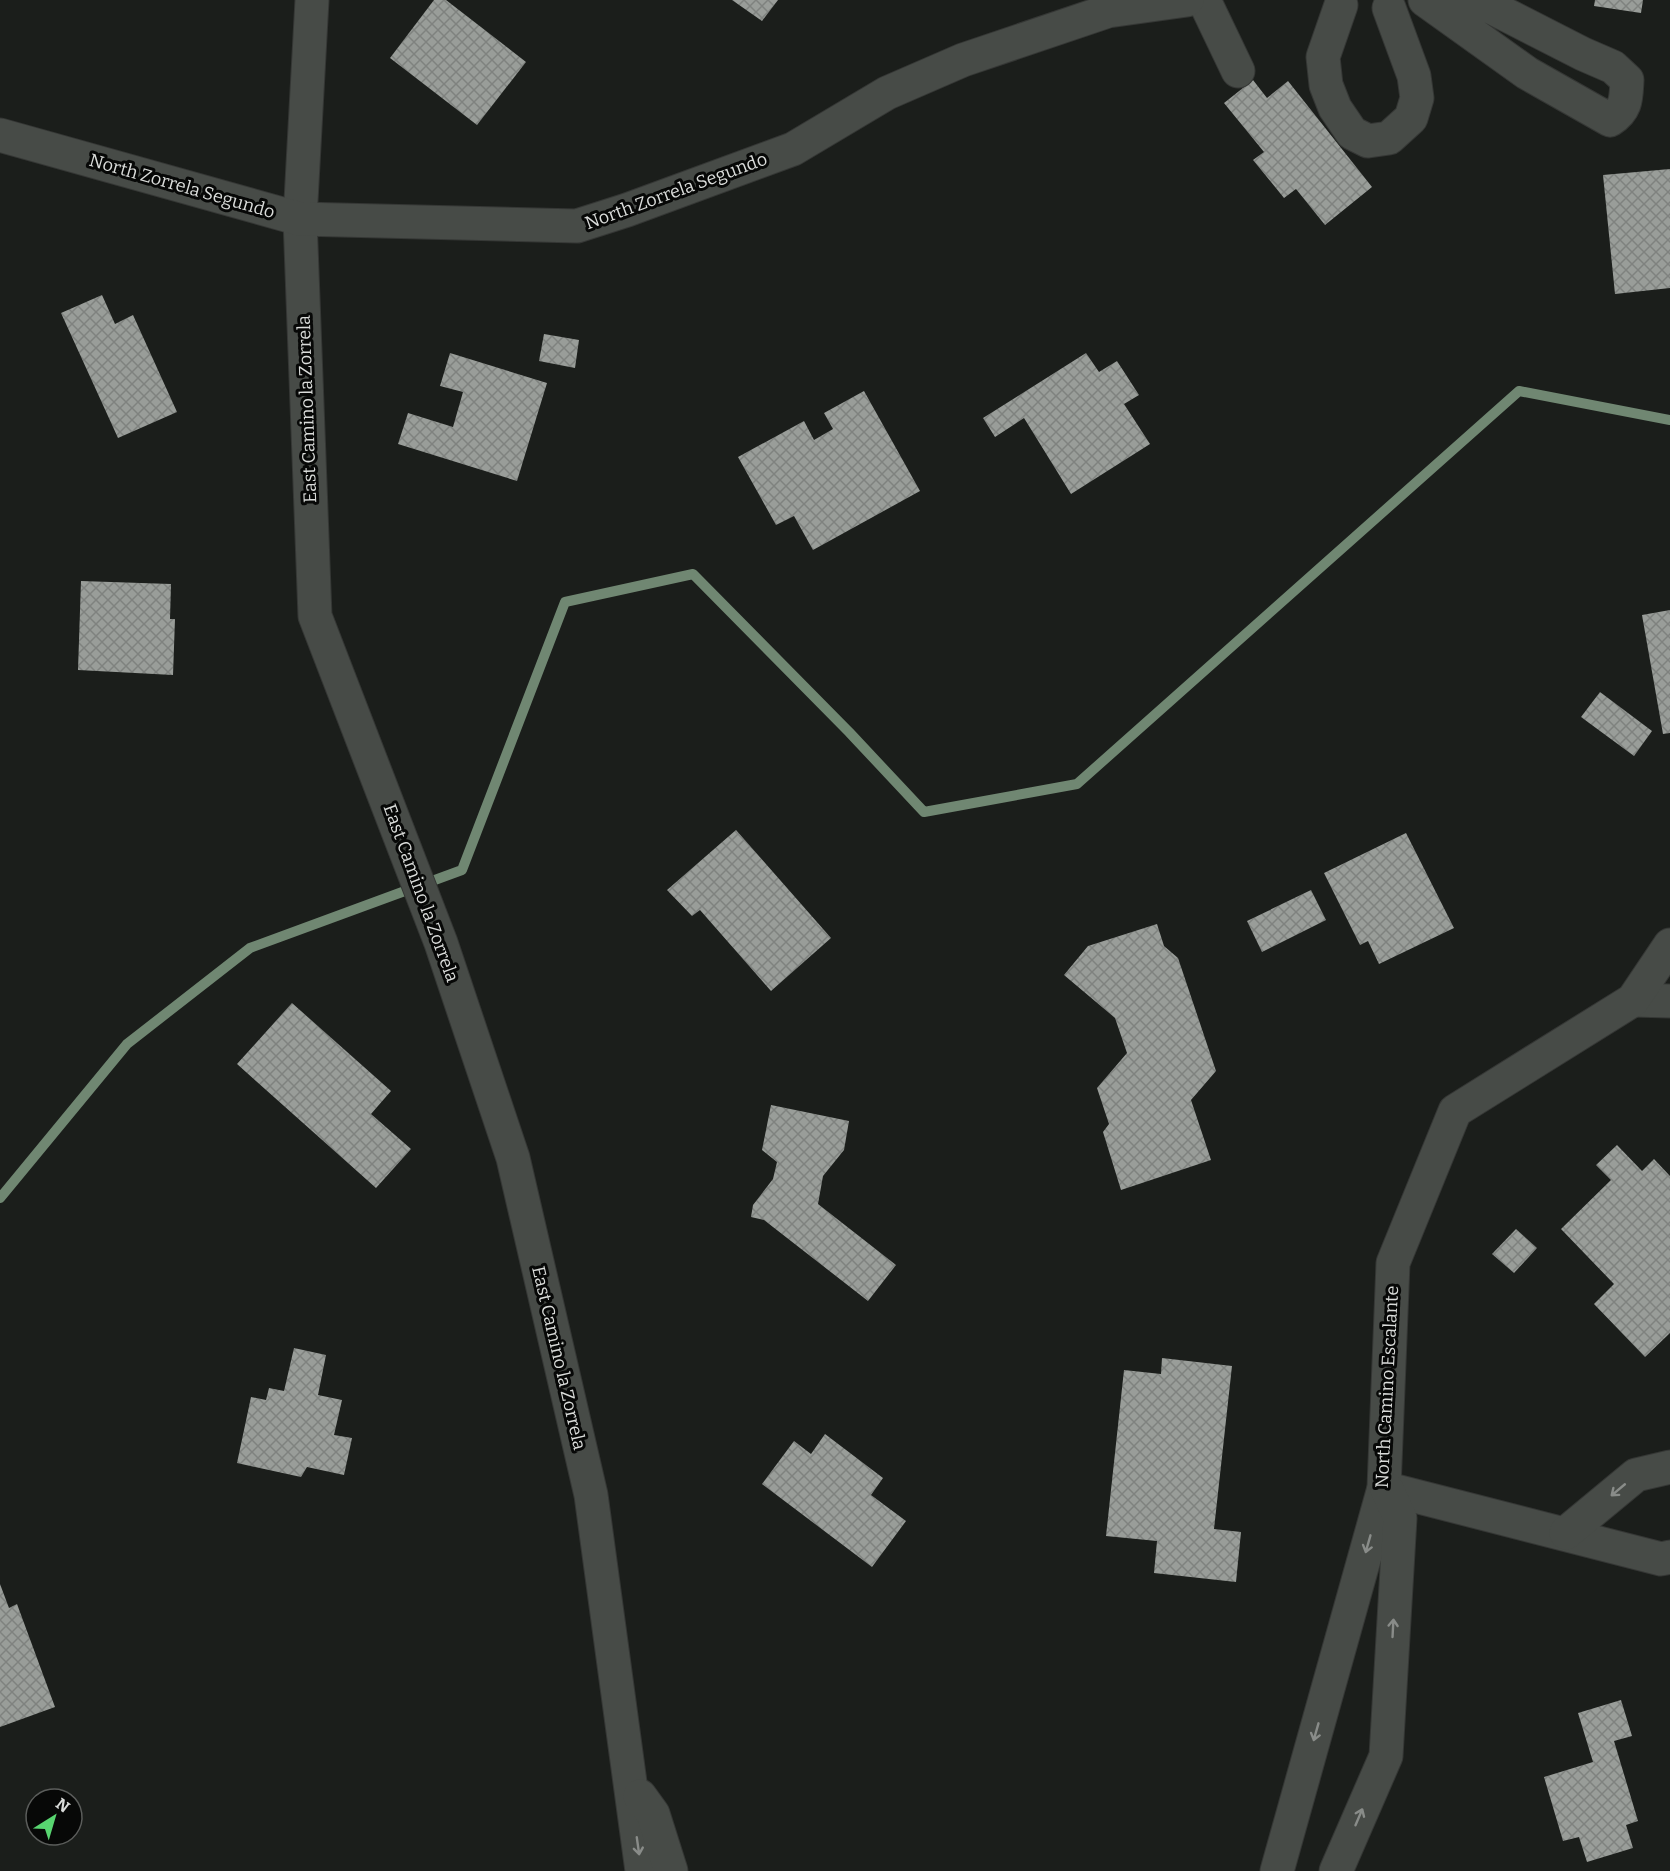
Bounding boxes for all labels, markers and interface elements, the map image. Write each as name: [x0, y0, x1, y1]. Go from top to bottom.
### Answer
street label: North Zorrela Segundo: [582, 148, 770, 234]
street label: North Zorrela Segundo: [87, 149, 277, 223]
street label: East Camino la Zorrela: [293, 315, 321, 503]
street label: East Camino la Zorrela: [379, 801, 464, 985]
street label: East Camino la Zorrela: [527, 1264, 591, 1452]
street label: North Camino Escalante: [1371, 1285, 1403, 1489]
one-way arrow: [1610, 1484, 1626, 1497]
one-way arrow: [1362, 1534, 1373, 1553]
one-way arrow: [1388, 1619, 1399, 1639]
one-way arrow: [1310, 1722, 1321, 1741]
north arrow: [24, 1787, 84, 1847]
text: N: [52, 1794, 73, 1817]
one-way arrow: [1354, 1809, 1365, 1827]
one-way arrow: [633, 1836, 644, 1855]

